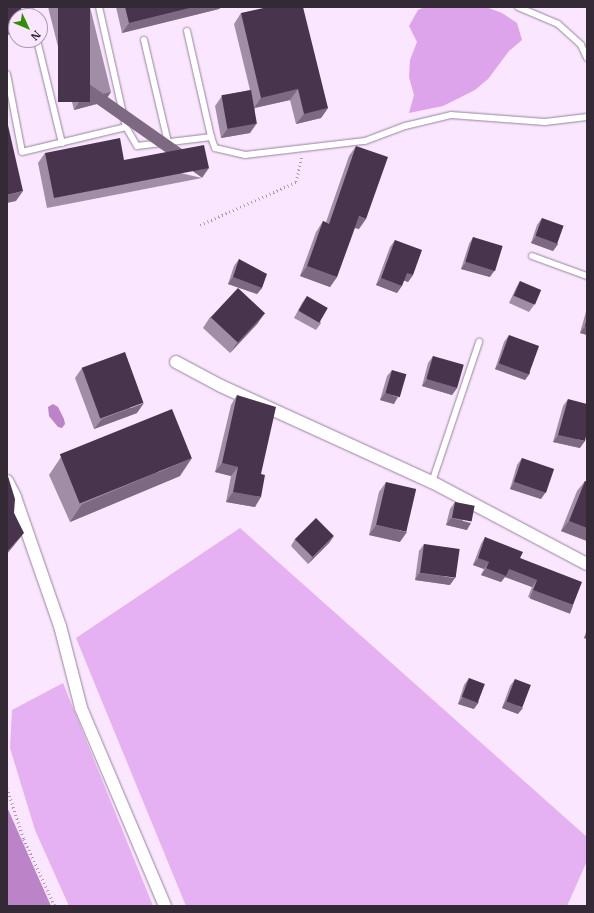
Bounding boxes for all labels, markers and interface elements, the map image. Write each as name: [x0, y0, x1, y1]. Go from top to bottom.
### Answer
north arrow: [8, 8, 48, 48]
text: N: [28, 28, 44, 44]

